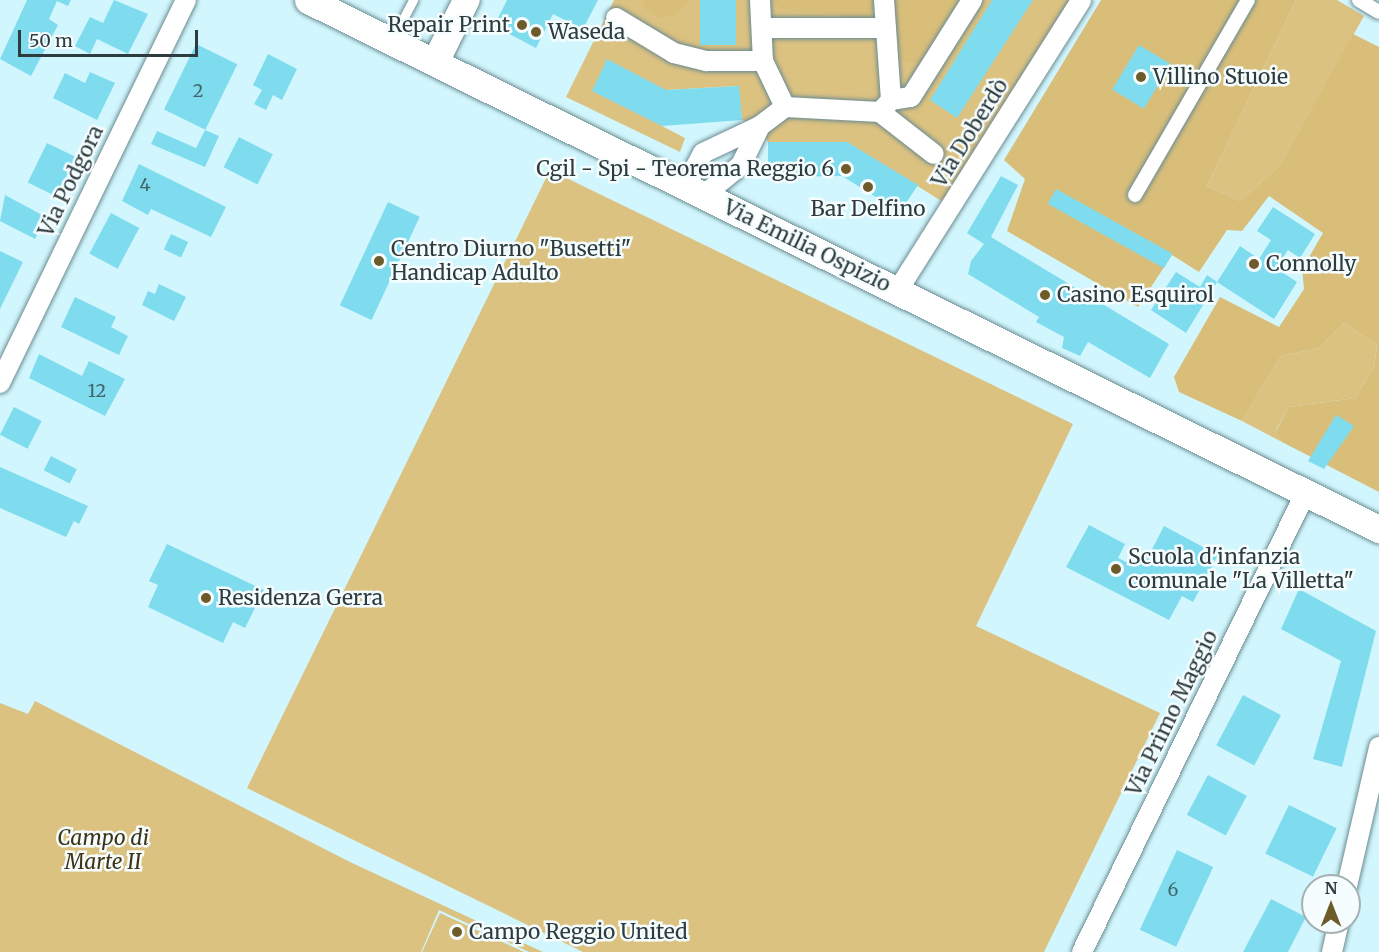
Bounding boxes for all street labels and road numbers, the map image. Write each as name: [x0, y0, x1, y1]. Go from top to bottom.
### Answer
street label: Via Doberdò: [927, 74, 1013, 192]
street label: Via Podgora: [33, 121, 109, 241]
street label: Via Emilia Ospizio: [719, 195, 895, 297]
street label: Via Primo Maggio: [1121, 626, 1223, 800]

